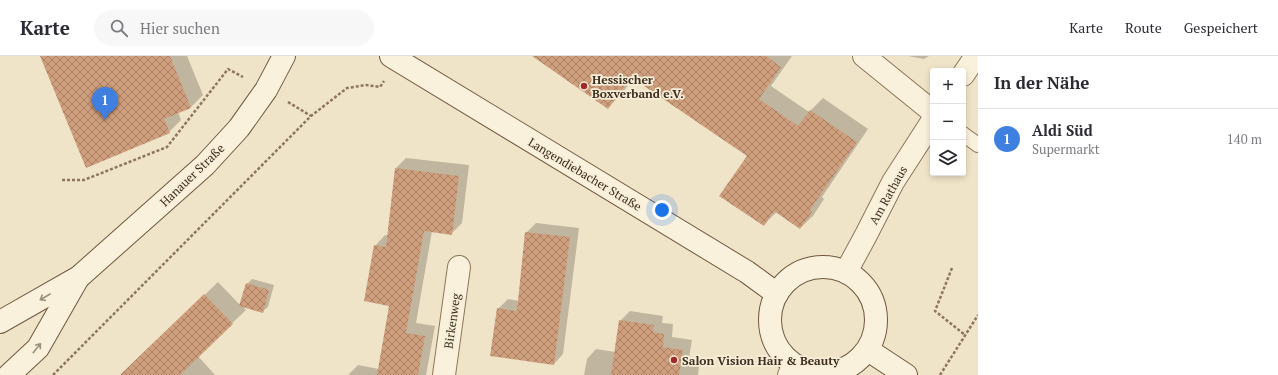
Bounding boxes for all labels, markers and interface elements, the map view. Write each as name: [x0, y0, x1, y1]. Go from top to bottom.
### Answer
search box: [94, 10, 374, 46]
text: Karte: [20, 15, 70, 40]
icon: search: [108, 17, 130, 39]
text: Hier suchen: [140, 18, 220, 38]
text: Karte: [1069, 18, 1103, 37]
text: Route: [1125, 18, 1162, 37]
text: Gespeichert: [1184, 18, 1258, 37]
map controls: [930, 68, 966, 176]
button: +: [930, 68, 966, 104]
text: In der Nähe: [994, 71, 1089, 94]
place label: Hessischer Boxverband e.V.: [592, 72, 684, 101]
marker: Hessischer Boxverband e.V.: [579, 81, 589, 91]
pin: 1: [92, 87, 118, 120]
button: −: [930, 104, 966, 140]
text: Aldi Süd: [1032, 120, 1093, 140]
text: 1: [1003, 130, 1011, 148]
text: 140 m: [1227, 130, 1262, 148]
street label: Langendiebacher Straße: [526, 134, 644, 214]
button: layers: [930, 140, 966, 176]
text: Supermarkt: [1032, 140, 1100, 158]
street label: Hanauer Straße: [157, 141, 227, 209]
street label: Am Rathaus: [866, 163, 910, 227]
your location: [652, 200, 672, 220]
street label: Birkenweg: [441, 292, 463, 350]
one-way arrow: [39, 294, 51, 302]
one-way arrow: [32, 342, 41, 353]
place label: Salon Vision Hair & Beauty: [682, 353, 840, 368]
marker: Salon Vision Hair & Beauty: [669, 355, 679, 365]

